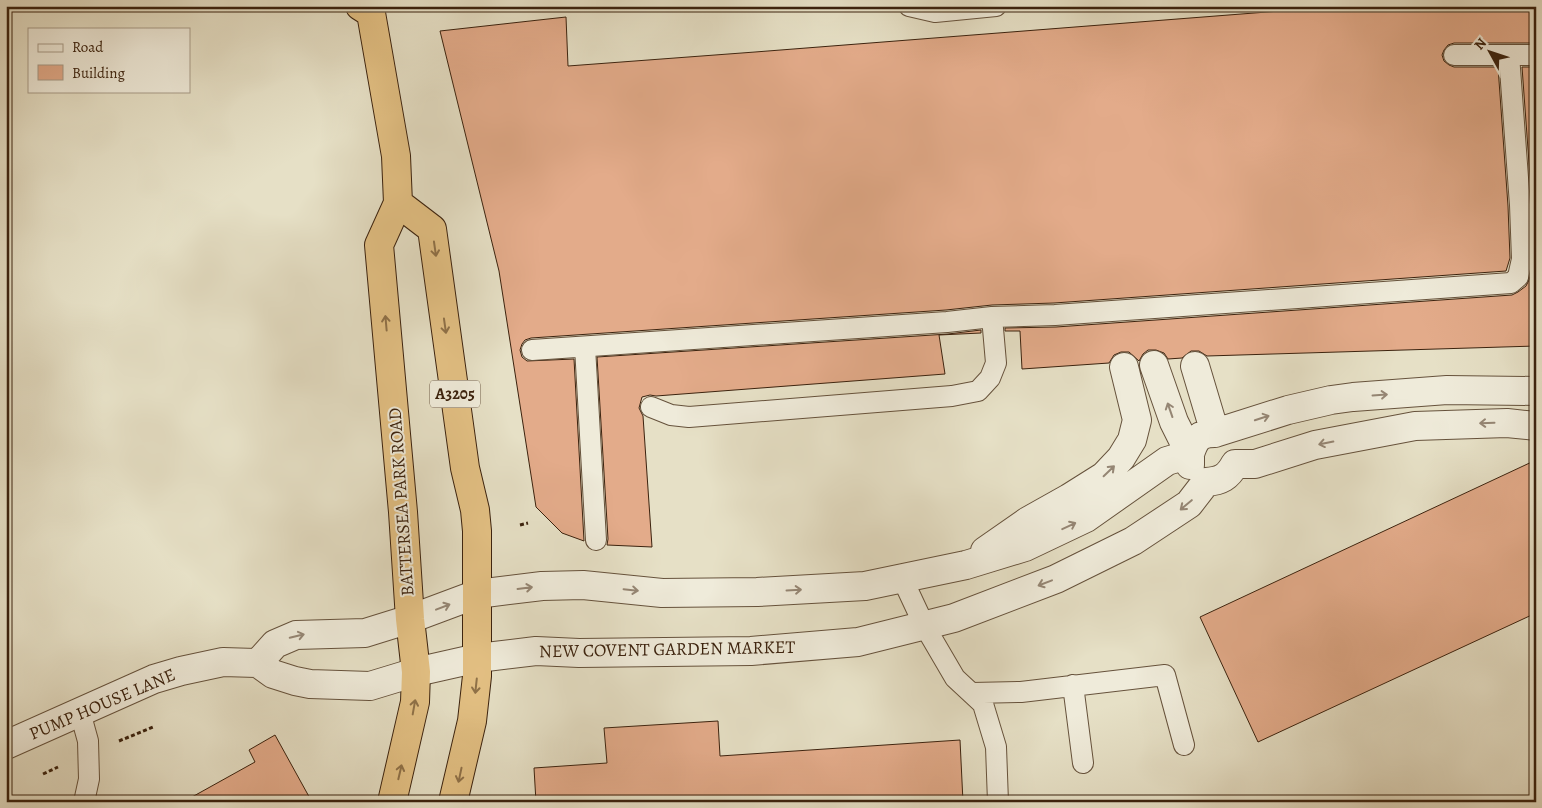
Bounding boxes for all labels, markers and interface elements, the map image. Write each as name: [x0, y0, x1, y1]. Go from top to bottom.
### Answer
legend: [28, 28, 190, 92]
north arrow: [1464, 28, 1514, 78]
text: N: [1470, 34, 1491, 54]
text: Road: [72, 37, 104, 57]
text: Building: [72, 63, 125, 83]
one-way arrow: [430, 241, 440, 257]
one-way arrow: [381, 315, 391, 331]
one-way arrow: [441, 317, 451, 333]
road number: A3205: [430, 380, 480, 408]
one-way arrow: [1371, 390, 1387, 399]
one-way arrow: [1165, 403, 1174, 418]
street label: BATTERSEA PARK ROAD: [382, 407, 420, 597]
one-way arrow: [1253, 413, 1269, 423]
one-way arrow: [1480, 419, 1496, 428]
one-way arrow: [1319, 438, 1335, 448]
one-way arrow: [1102, 465, 1115, 477]
one-way arrow: [1180, 499, 1193, 510]
one-way arrow: [1061, 521, 1076, 530]
one-way arrow: [1037, 579, 1053, 588]
one-way arrow: [517, 583, 533, 593]
one-way arrow: [623, 585, 639, 595]
one-way arrow: [785, 585, 801, 594]
one-way arrow: [435, 601, 450, 611]
one-way arrow: [288, 631, 304, 640]
street label: NEW COVENT GARDEN MARKET: [539, 635, 796, 663]
street label: PUMP HOUSE LANE: [25, 662, 179, 746]
one-way arrow: [471, 678, 481, 694]
one-way arrow: [409, 700, 419, 716]
one-way arrow: [396, 764, 405, 780]
one-way arrow: [455, 766, 464, 782]

